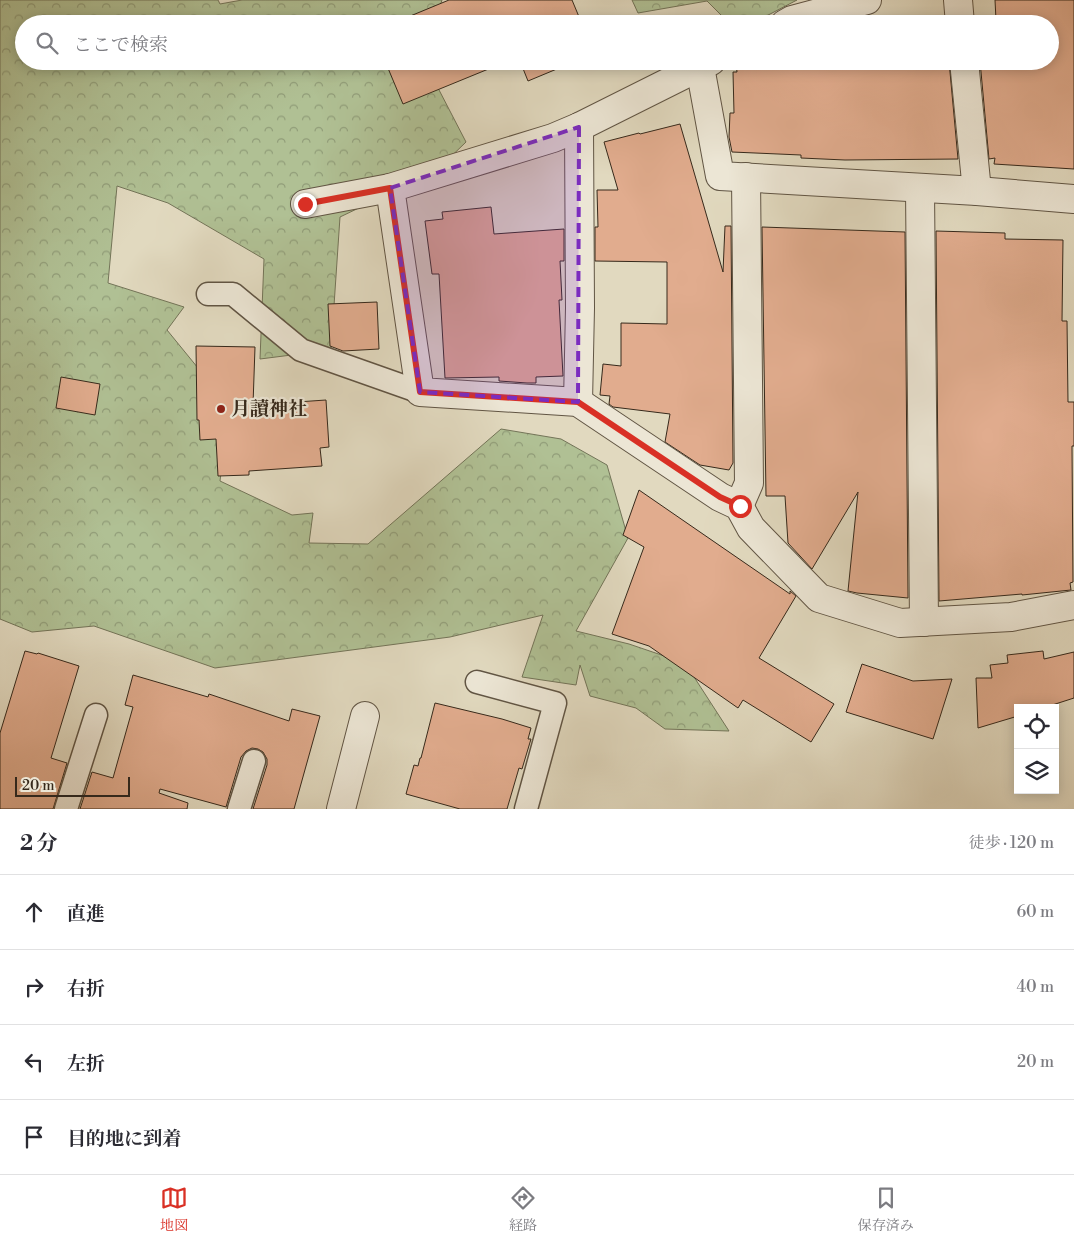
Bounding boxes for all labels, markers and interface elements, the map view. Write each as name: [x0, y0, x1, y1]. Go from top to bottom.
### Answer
search box: [15, 15, 1059, 70]
icon: search: [33, 29, 61, 57]
text: ここで検索: [73, 33, 168, 57]
route end: [294, 193, 317, 216]
place label: 月讀神社: [231, 397, 307, 421]
marker: 月讀神社: [215, 403, 227, 415]
route start: [729, 495, 752, 518]
map controls: [1014, 704, 1059, 794]
button: locate: [1014, 704, 1059, 749]
button: layers: [1014, 749, 1059, 794]
scale bar: [15, 774, 130, 797]
text: 20 m: [22, 777, 54, 795]
text: 2 分: [20, 831, 58, 857]
text: 徒歩 · 120 m: [968, 833, 1054, 853]
icon: ahead: [20, 898, 48, 926]
text: 直進: [67, 902, 105, 926]
text: 60 m: [1016, 902, 1054, 922]
icon: right: [20, 973, 48, 1001]
text: 右折: [67, 977, 105, 1001]
text: 40 m: [1017, 977, 1054, 997]
icon: left: [20, 1048, 48, 1076]
text: 左折: [67, 1052, 105, 1076]
text: 20 m: [1017, 1052, 1054, 1072]
icon: arrive: [20, 1123, 48, 1151]
text: 目的地に到着: [67, 1127, 181, 1151]
tab: 地図: [160, 1184, 188, 1235]
tab: 経路: [509, 1184, 537, 1235]
tab: 保存済み: [858, 1184, 914, 1235]

